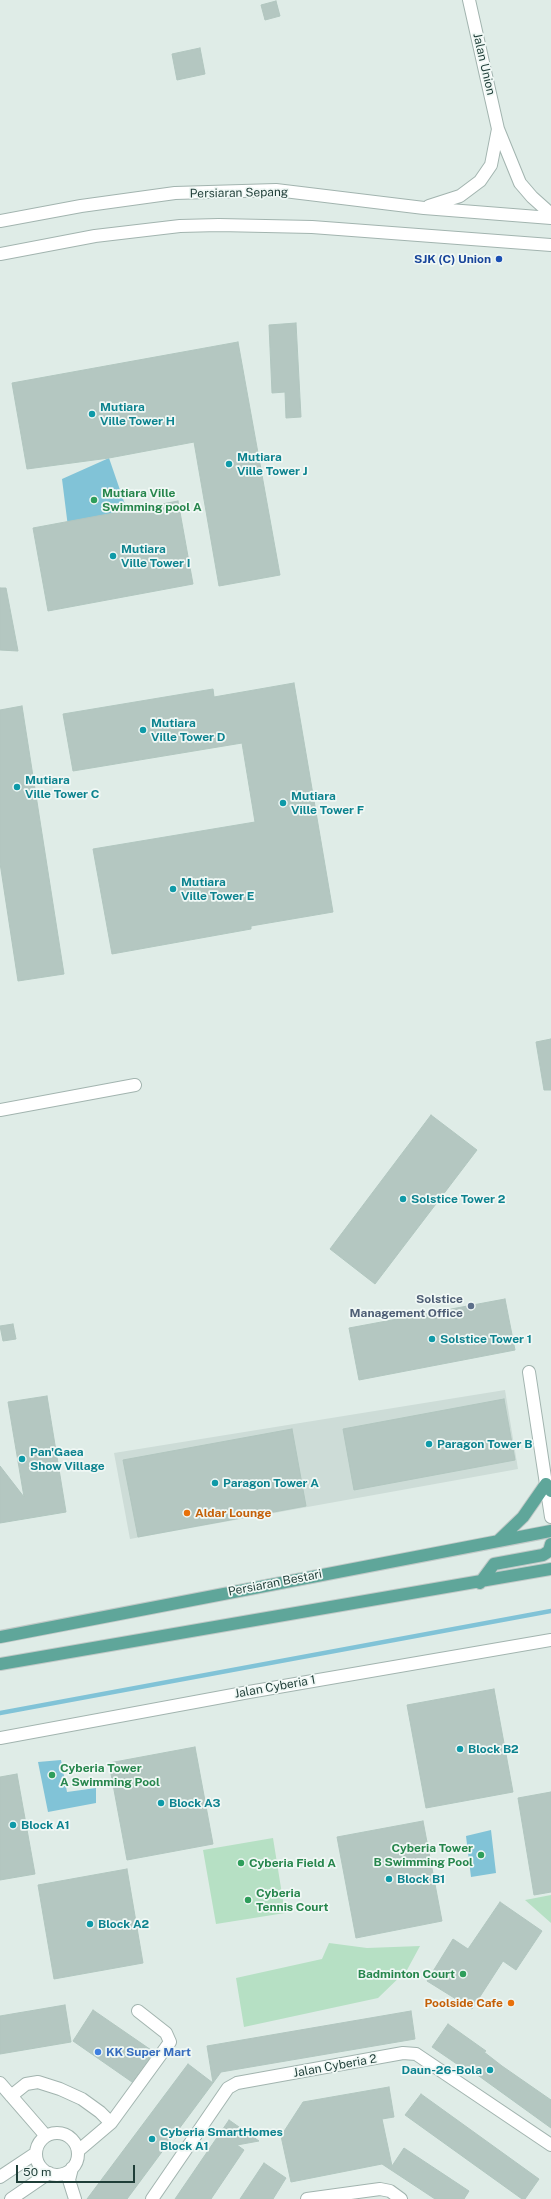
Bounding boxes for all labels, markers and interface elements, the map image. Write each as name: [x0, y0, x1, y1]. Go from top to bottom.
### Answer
street label: Jalan Union: [470, 32, 498, 96]
street label: Persiaran Sepang: [190, 185, 288, 201]
place label: SJK (C) Union: [414, 252, 491, 266]
marker: SJK (C) Union: [494, 254, 504, 264]
place label: Mutiara Ville Tower H: [100, 400, 175, 428]
marker: Mutiara Ville Tower H: [87, 409, 97, 419]
place label: Mutiara Ville Tower J: [237, 450, 308, 478]
marker: Mutiara Ville Tower J: [224, 459, 234, 469]
place label: Mutiara Ville Swimming pool A: [102, 486, 202, 514]
marker: Mutiara Ville Swimming pool A: [89, 495, 99, 505]
place label: Mutiara Ville Tower I: [121, 542, 190, 570]
marker: Mutiara Ville Tower I: [108, 551, 118, 561]
place label: Mutiara Ville Tower D: [151, 716, 225, 744]
marker: Mutiara Ville Tower D: [138, 725, 148, 735]
place label: Mutiara Ville Tower C: [25, 773, 99, 801]
marker: Mutiara Ville Tower C: [12, 782, 22, 792]
place label: Mutiara Ville Tower F: [291, 789, 364, 817]
marker: Mutiara Ville Tower F: [278, 798, 288, 808]
place label: Mutiara Ville Tower E: [181, 875, 254, 903]
marker: Mutiara Ville Tower E: [168, 884, 178, 894]
place label: Solstice Tower 2: [411, 1192, 505, 1206]
marker: Solstice Tower 2: [398, 1194, 408, 1204]
place label: Solstice Management Office: [350, 1292, 463, 1320]
marker: Solstice Management Office: [466, 1301, 476, 1311]
place label: Solstice Tower 1: [440, 1332, 532, 1346]
marker: Solstice Tower 1: [427, 1334, 437, 1344]
place label: Paragon Tower B: [437, 1437, 532, 1451]
marker: Paragon Tower B: [424, 1439, 434, 1449]
place label: Pan'Gaea Show Village: [30, 1445, 105, 1473]
marker: Pan'Gaea Show Village: [17, 1454, 27, 1464]
place label: Paragon Tower A: [223, 1476, 319, 1490]
marker: Paragon Tower A: [210, 1478, 220, 1488]
place label: Aldar Lounge: [195, 1506, 271, 1520]
marker: Aldar Lounge: [182, 1508, 192, 1518]
street label: Persiaran Bestari: [227, 1567, 323, 1599]
street label: Jalan Cyberia 1: [233, 1673, 317, 1701]
place label: Block B2: [468, 1742, 519, 1756]
marker: Block B2: [455, 1744, 465, 1754]
place label: Cyberia Tower A Swimming Pool: [60, 1761, 160, 1789]
marker: Cyberia Tower A Swimming Pool: [47, 1770, 57, 1780]
place label: Block A3: [169, 1796, 221, 1810]
marker: Block A3: [156, 1798, 166, 1808]
place label: Block A1: [21, 1818, 70, 1832]
marker: Block A1: [8, 1820, 18, 1830]
place label: Cyberia Tower B Swimming Pool: [374, 1841, 473, 1869]
marker: Cyberia Tower B Swimming Pool: [476, 1850, 486, 1860]
place label: Cyberia Field A: [249, 1856, 336, 1870]
marker: Cyberia Field A: [236, 1858, 246, 1868]
place label: Block B1: [397, 1872, 445, 1886]
marker: Block B1: [384, 1874, 394, 1884]
place label: Cyberia Tennis Court: [256, 1886, 328, 1914]
marker: Cyberia Tennis Court: [243, 1895, 253, 1905]
place label: Block A2: [98, 1917, 149, 1931]
marker: Block A2: [85, 1919, 95, 1929]
place label: Badminton Court: [358, 1967, 455, 1981]
marker: Badminton Court: [458, 1969, 468, 1979]
place label: Poolside Cafe: [424, 1996, 503, 2010]
marker: Poolside Cafe: [506, 1998, 516, 2008]
place label: KK Super Mart: [106, 2045, 191, 2059]
marker: KK Super Mart: [93, 2047, 103, 2057]
street label: Jalan Cyberia 2: [292, 2052, 378, 2080]
place label: Daun-26-Bola: [401, 2063, 482, 2077]
marker: Daun-26-Bola: [485, 2065, 495, 2075]
place label: Cyberia SmartHomes Block A1: [160, 2125, 283, 2153]
marker: Cyberia SmartHomes Block A1: [147, 2134, 157, 2144]
scale bar: [18, 2157, 137, 2183]
text: 50 m: [23, 2165, 51, 2179]

